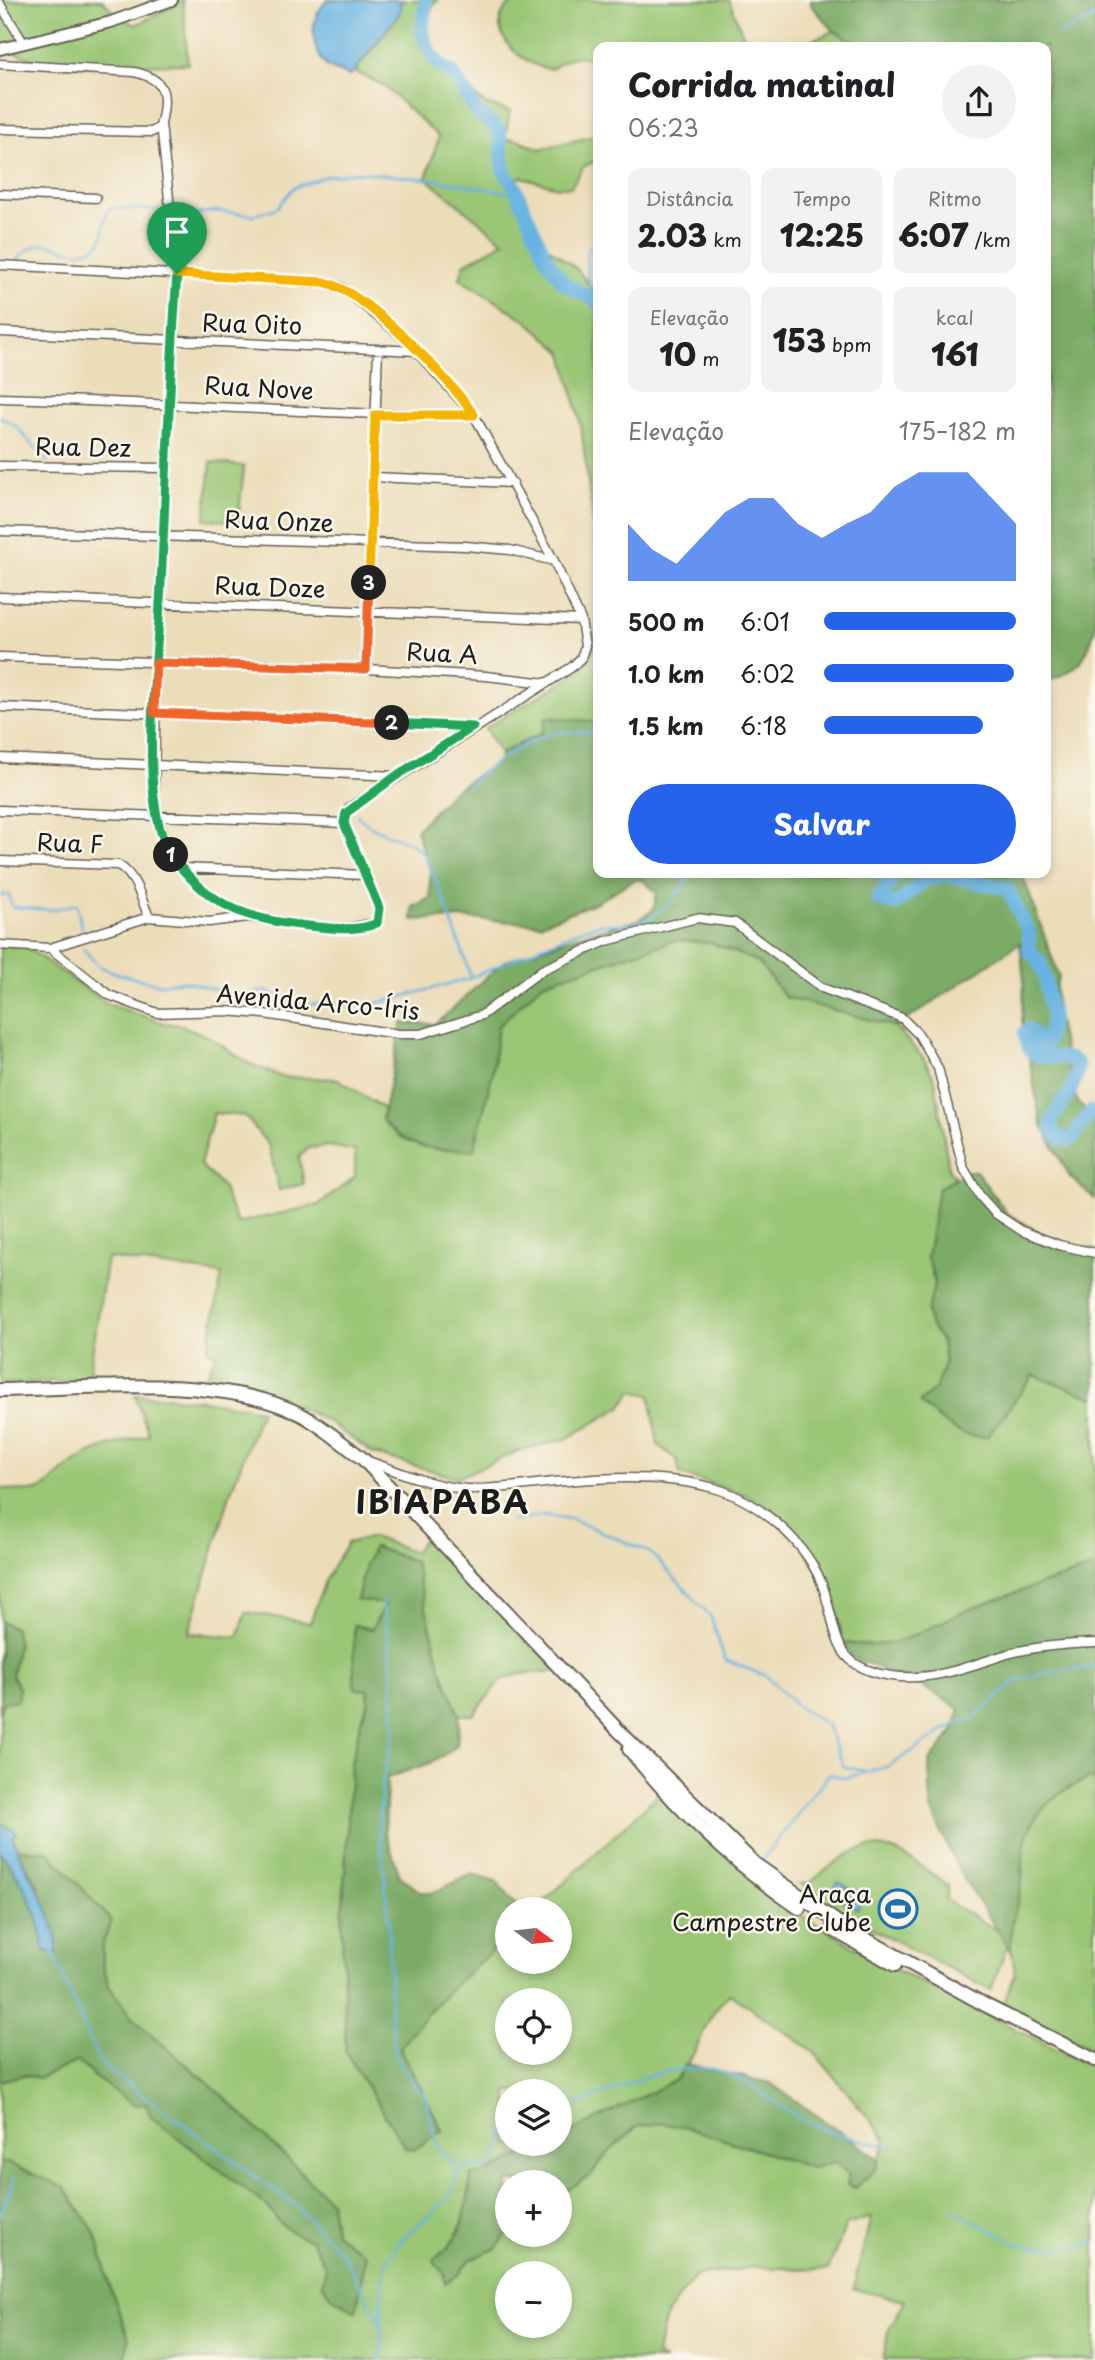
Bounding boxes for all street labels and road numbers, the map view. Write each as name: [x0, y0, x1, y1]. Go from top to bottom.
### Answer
street label: Rua Oito: [201, 303, 303, 343]
street label: Rua Nove: [203, 366, 315, 408]
street label: Rua Dez: [35, 427, 131, 465]
street label: Rua Onze: [224, 500, 334, 540]
street label: Rua Doze: [214, 566, 326, 606]
street label: Rua A: [406, 632, 479, 672]
street label: Rua F: [36, 823, 104, 861]
street label: Avenida Arco-Íris: [215, 974, 421, 1028]

